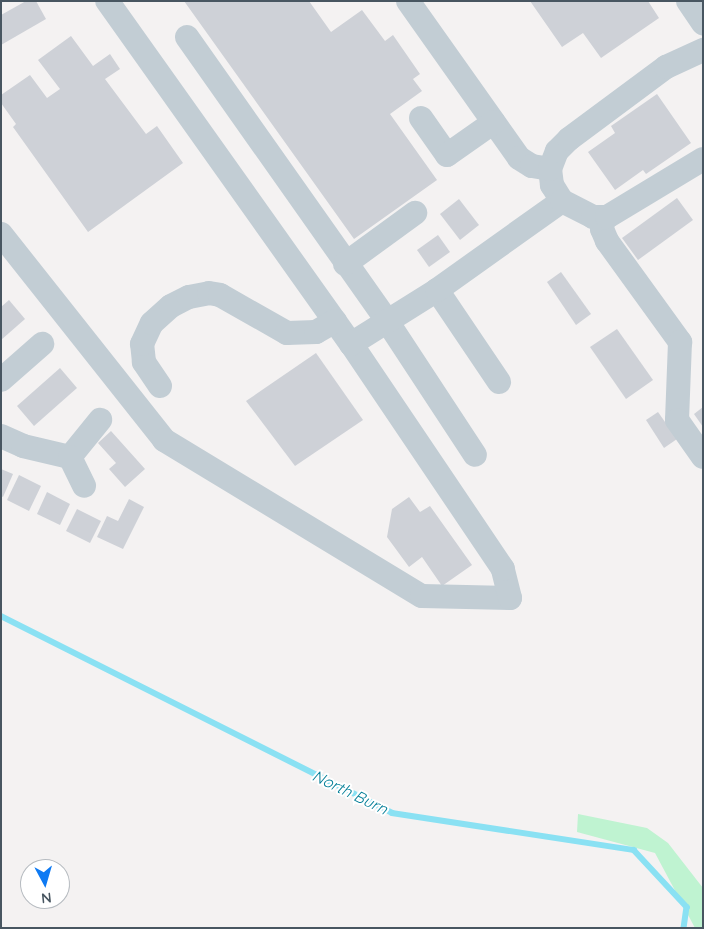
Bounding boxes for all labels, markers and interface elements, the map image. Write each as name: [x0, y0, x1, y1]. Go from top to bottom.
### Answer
water label: North Burn: [309, 766, 391, 818]
north arrow: [20, 859, 70, 909]
text: N: [40, 888, 53, 907]

